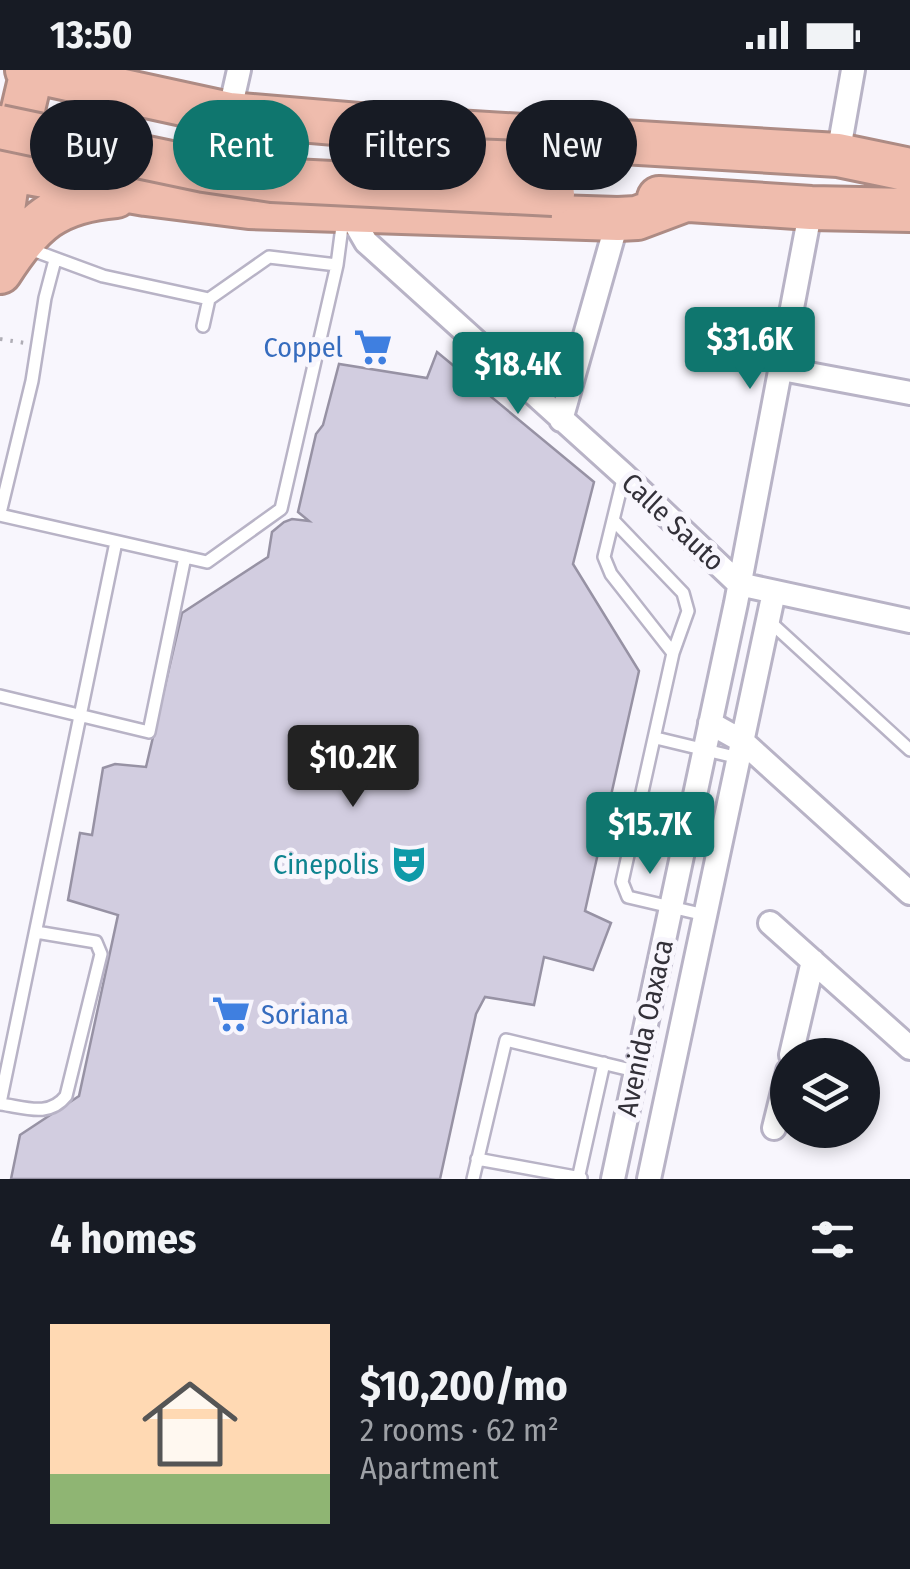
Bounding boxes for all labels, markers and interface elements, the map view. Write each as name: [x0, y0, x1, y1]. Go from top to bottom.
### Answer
text: 13:50: [50, 12, 132, 58]
chip: Buy: [30, 100, 153, 190]
chip: Rent: [173, 100, 309, 190]
chip: Filters: [329, 100, 486, 190]
chip: New: [506, 100, 637, 190]
pin: $31.6K: [669, 307, 831, 392]
text: $31.6K: [707, 320, 793, 358]
supermarket icon: Coppel: [352, 326, 394, 368]
place label: Coppel: [264, 331, 343, 364]
pin: $18.4K: [437, 332, 599, 417]
text: $18.4K: [475, 345, 561, 383]
street label: Calle Sauto: [615, 466, 731, 578]
pin: $10.2K: [272, 725, 434, 810]
text: $10.2K: [310, 738, 396, 776]
pin: $15.7K: [569, 792, 731, 877]
text: $15.7K: [608, 805, 692, 843]
theatre icon: Cinepolis: [388, 843, 430, 885]
place label: Cinepolis: [273, 848, 379, 881]
street label: Avenida Oaxaca: [610, 937, 680, 1119]
supermarket icon: Soriana: [210, 993, 252, 1035]
place label: Soriana: [261, 998, 349, 1031]
map controls: [770, 1038, 880, 1148]
button: layers: [770, 1038, 880, 1148]
icon: filters: [805, 1212, 860, 1267]
text: 4 homes: [50, 1214, 197, 1264]
text: $10,200/mo: [360, 1361, 568, 1411]
icon: home: [130, 1364, 250, 1484]
text: 2 rooms · 62 m²: [360, 1411, 559, 1449]
text: Apartment: [360, 1449, 499, 1487]

